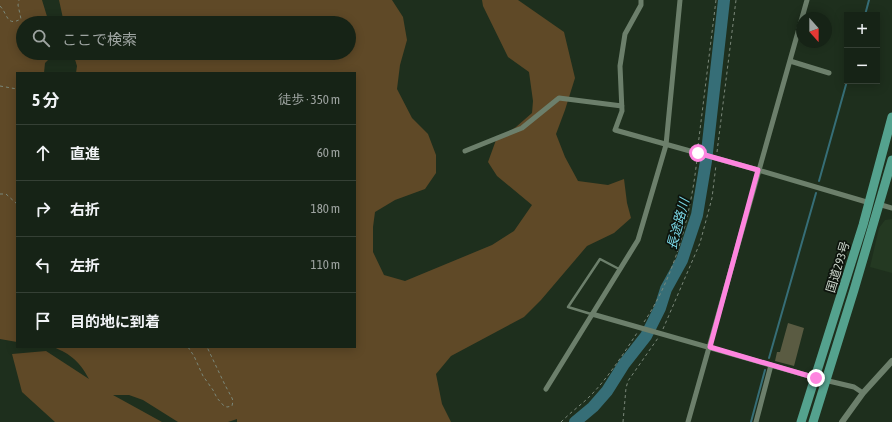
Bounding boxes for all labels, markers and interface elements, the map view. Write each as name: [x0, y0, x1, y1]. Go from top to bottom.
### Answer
north arrow: [796, 12, 832, 48]
map controls: [844, 12, 880, 84]
button: +: [844, 12, 880, 48]
search box: [16, 16, 356, 60]
icon: search: [30, 27, 52, 49]
text: ここで検索: [62, 31, 137, 48]
button: −: [844, 48, 880, 84]
text: 5 分: [32, 90, 59, 110]
text: 徒歩 · 350 m: [278, 92, 340, 107]
icon: ahead: [32, 142, 54, 164]
route start: [689, 144, 707, 162]
text: 直進: [70, 145, 100, 162]
text: 60 m: [317, 145, 340, 160]
water label: 長途路川: [664, 195, 692, 251]
icon: right: [32, 198, 54, 220]
text: 右折: [70, 201, 100, 218]
text: 180 m: [311, 201, 340, 216]
street label: 国道293号: [824, 240, 852, 294]
icon: left: [32, 254, 54, 276]
text: 左折: [70, 257, 100, 274]
text: 110 m: [311, 257, 340, 272]
icon: arrive: [32, 310, 54, 332]
text: 目的地に到着: [70, 313, 160, 330]
route end: [807, 369, 825, 387]

